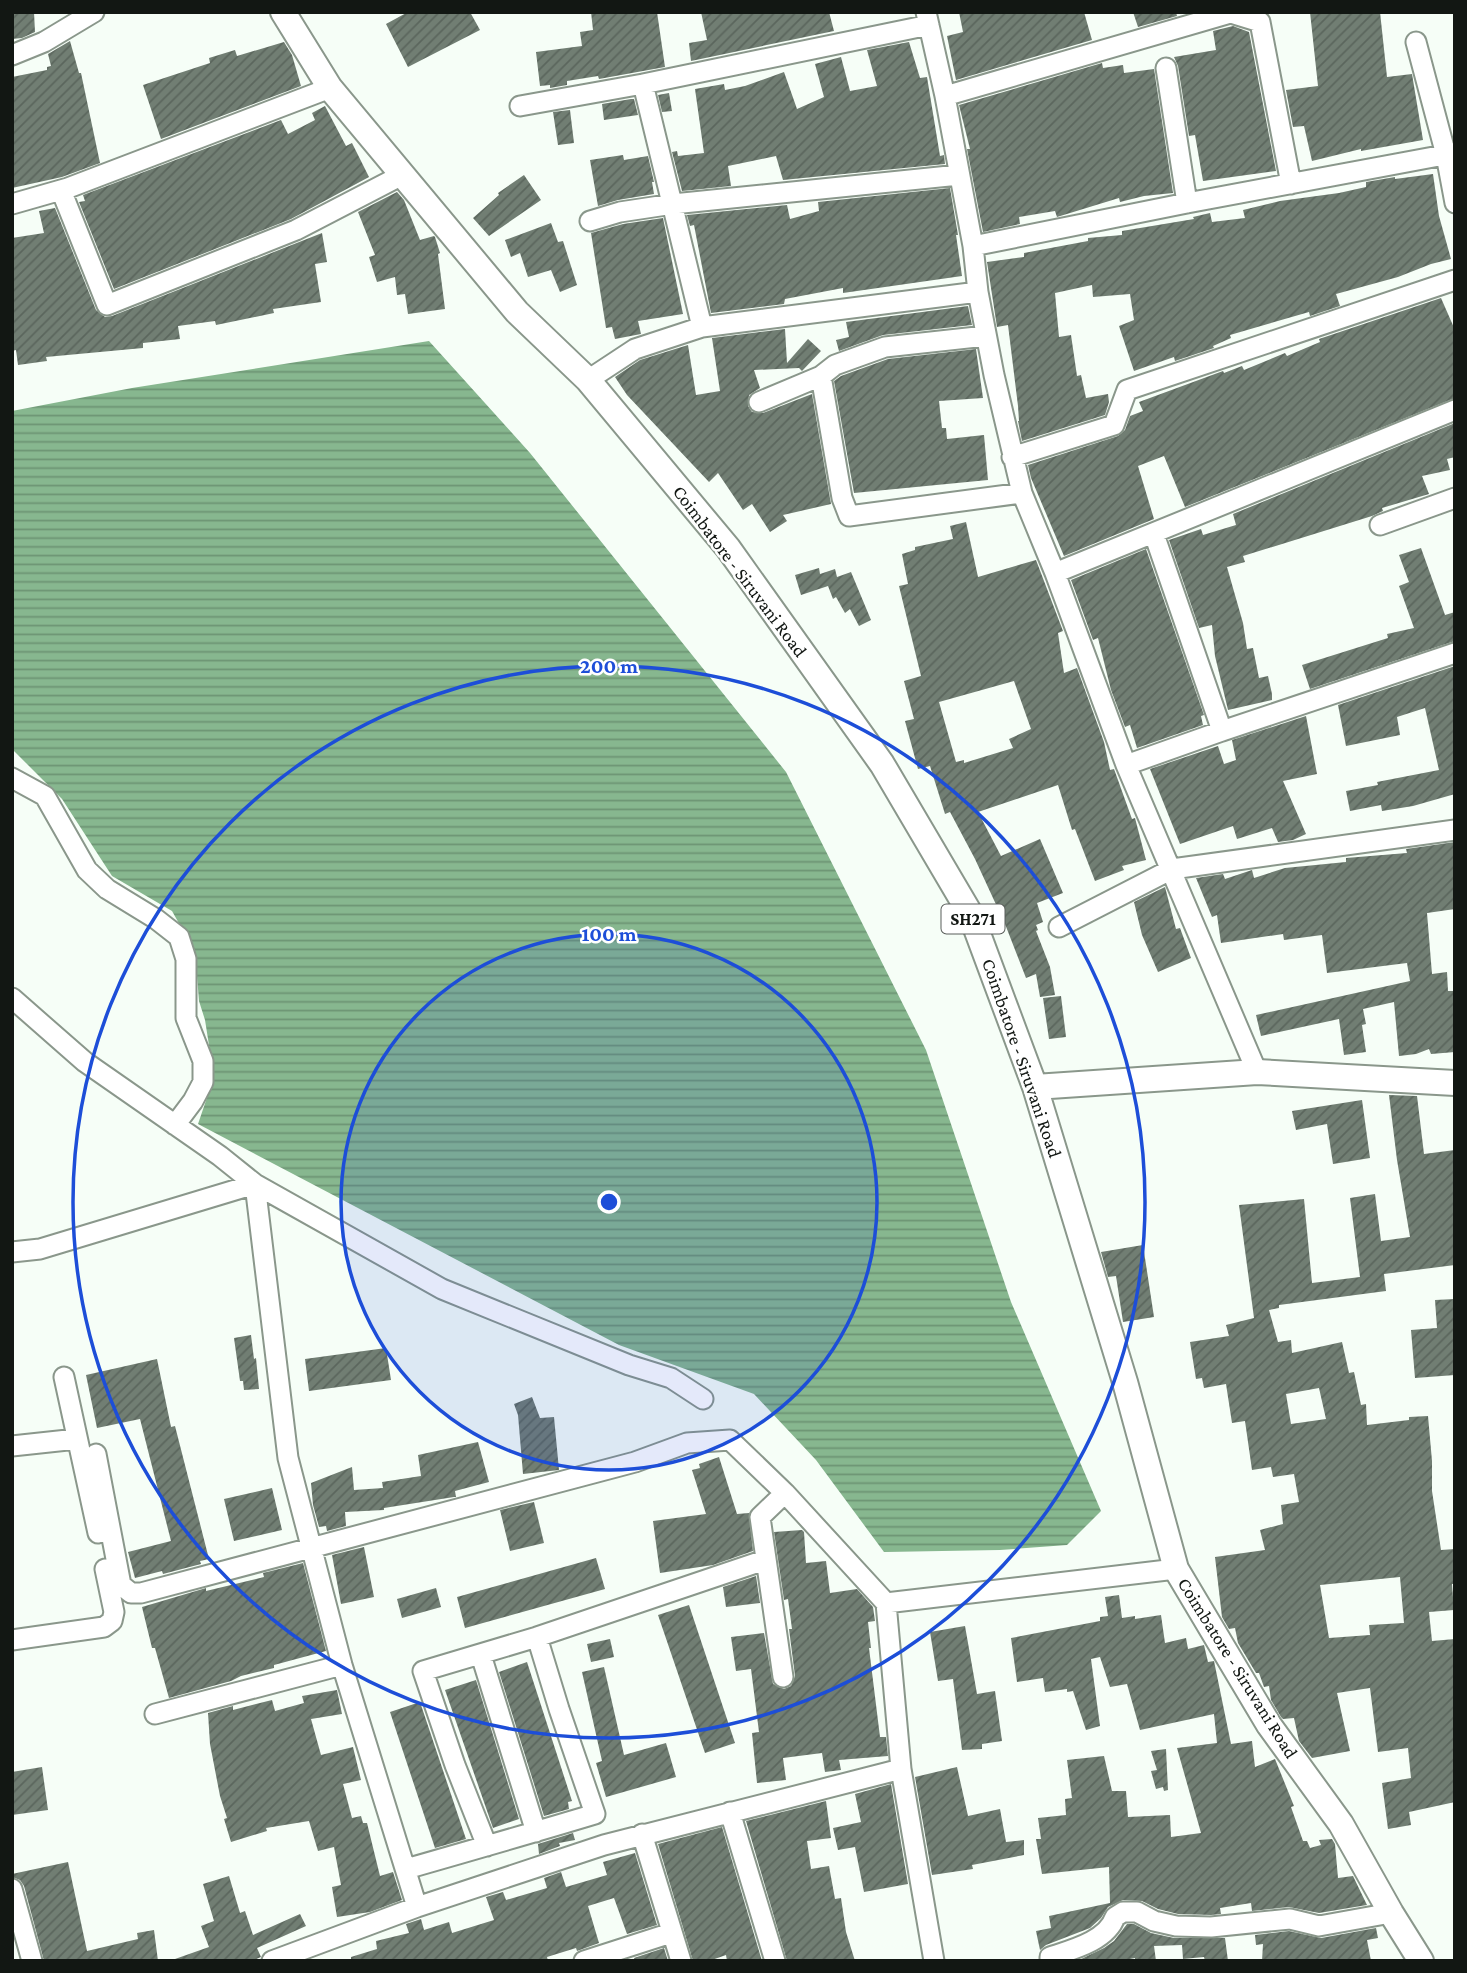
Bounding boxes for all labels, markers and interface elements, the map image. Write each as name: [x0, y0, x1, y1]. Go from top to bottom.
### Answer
street label: Coimbatore - Siruvani Road: [669, 481, 811, 661]
text: 200 m: [580, 654, 638, 678]
road number: SH271: [942, 904, 1004, 934]
text: 100 m: [581, 922, 637, 946]
street label: Coimbatore - Siruvani Road: [978, 956, 1066, 1160]
centre of rings: [597, 1190, 621, 1214]
street label: Coimbatore - Siruvani Road: [1174, 1574, 1302, 1762]

